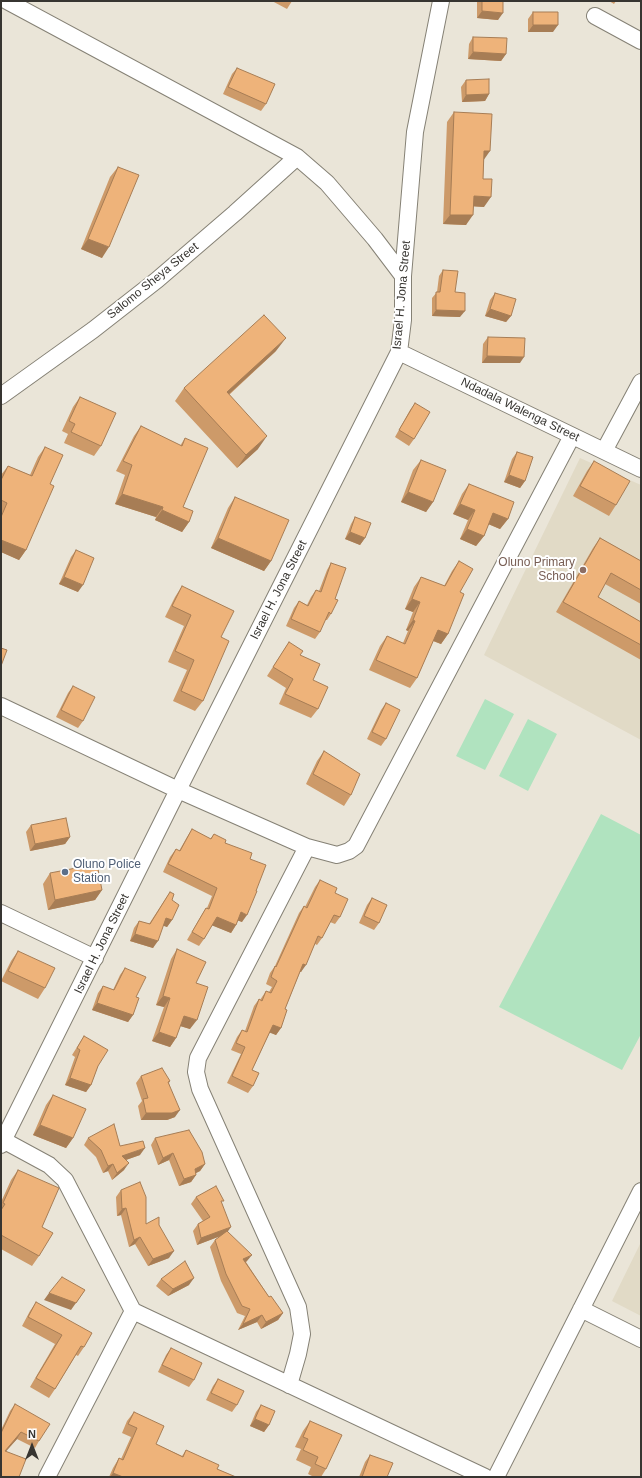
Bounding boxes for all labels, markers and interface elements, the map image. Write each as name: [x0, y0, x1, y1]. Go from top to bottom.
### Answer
street label: Salomo Sheya Street: [104, 240, 202, 322]
street label: Israel H. Jona Street: [390, 240, 414, 350]
street label: Ndadala Walenga Street: [458, 375, 582, 445]
street label: Israel H. Jona Street: [248, 538, 310, 642]
place label: Oluno Primary School: [498, 556, 575, 584]
marker: Oluno Primary School: [578, 565, 588, 575]
place label: Oluno Police Station: [73, 858, 141, 886]
marker: Oluno Police Station: [60, 867, 70, 877]
street label: Israel H. Jona Street: [72, 892, 132, 996]
north arrow: [12, 1426, 52, 1466]
text: N: [28, 1428, 36, 1440]

